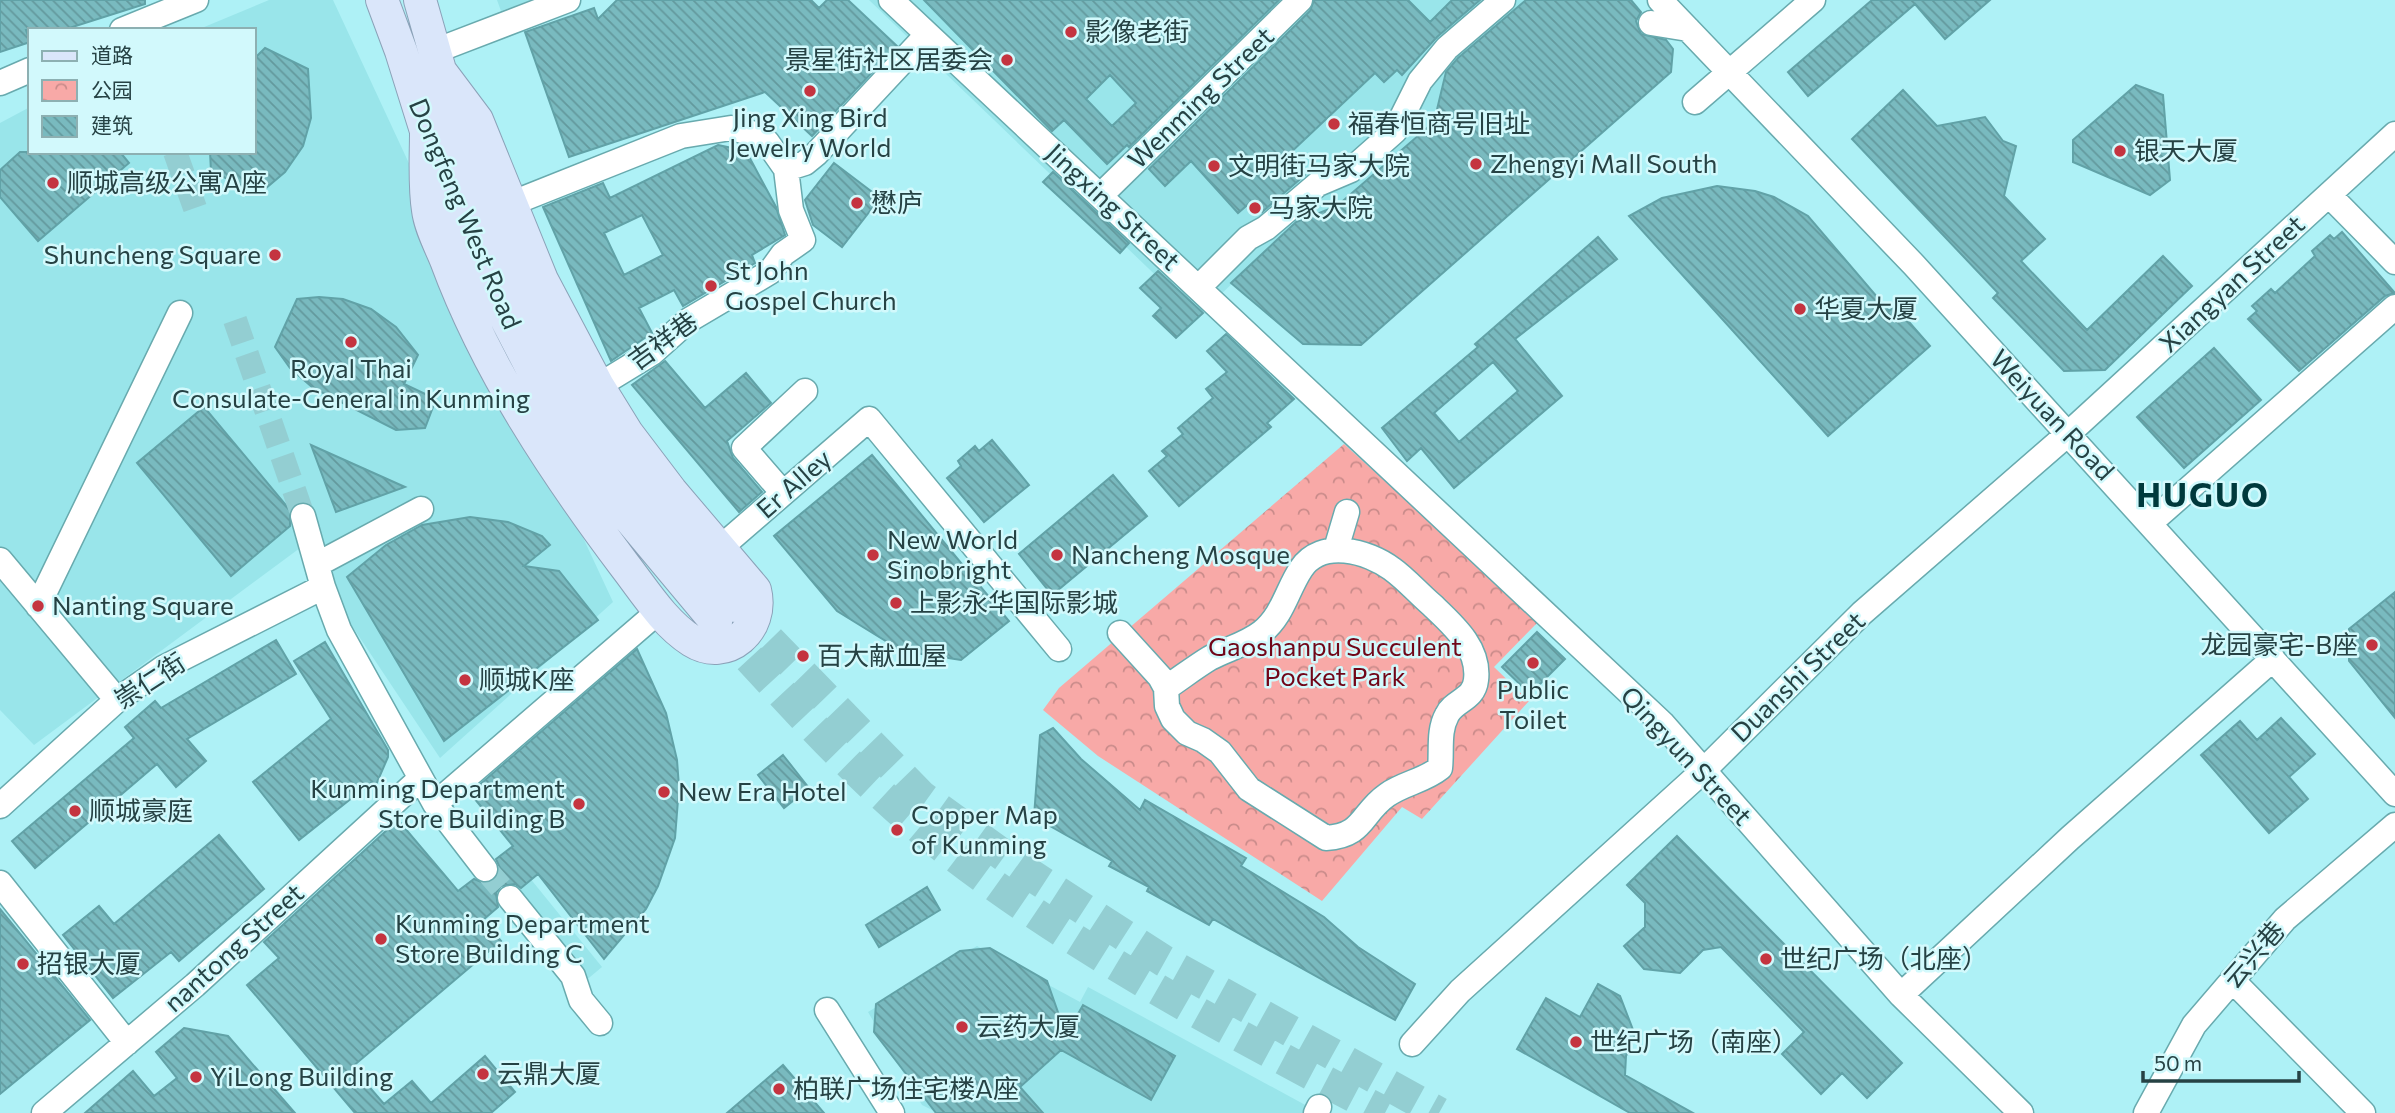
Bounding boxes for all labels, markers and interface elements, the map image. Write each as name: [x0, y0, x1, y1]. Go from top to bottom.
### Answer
place label: 影像老街: [1085, 15, 1189, 46]
street label: Wenming Street: [1121, 20, 1279, 174]
marker: 影像老街: [1063, 24, 1079, 40]
legend: [28, 28, 256, 154]
text: 道路: [91, 42, 133, 67]
place label: 景星街社区居委会: [785, 43, 993, 74]
marker: 景星街社区居委会: [999, 52, 1015, 68]
text: 公园: [91, 77, 133, 102]
marker: Jing Xing Bird Jewelry World: [802, 83, 818, 99]
street label: Dongfeng West Road: [404, 93, 529, 333]
place label: Jing Xing Bird Jewelry World: [729, 101, 891, 162]
place label: 福春恒商号旧址: [1348, 107, 1530, 138]
text: 建筑: [91, 112, 133, 137]
marker: 福春恒商号旧址: [1326, 116, 1342, 132]
place label: 银天大厦: [2134, 134, 2238, 165]
street label: Jingxing Street: [1041, 136, 1187, 276]
marker: 银天大厦: [2112, 143, 2128, 159]
place label: Zhengyi Mall South: [1490, 147, 1717, 178]
place label: 文明街马家大院: [1228, 149, 1410, 180]
marker: Zhengyi Mall South: [1468, 156, 1484, 172]
marker: 文明街马家大院: [1206, 158, 1222, 174]
place label: 顺城高级公寓A座: [67, 166, 267, 197]
marker: 顺城高级公寓A座: [45, 175, 61, 191]
place label: 懋庐: [871, 186, 923, 217]
place label: 马家大院: [1269, 191, 1373, 222]
marker: 懋庐: [849, 195, 865, 211]
marker: 马家大院: [1247, 200, 1263, 216]
street label: Xiangyan Street: [2152, 208, 2310, 358]
place label: Shuncheng Square: [44, 238, 261, 269]
marker: Shuncheng Square: [267, 247, 283, 263]
place label: St John Gospel Church: [725, 254, 897, 315]
marker: St John Gospel Church: [703, 278, 719, 294]
place label: 华夏大厦: [1814, 292, 1918, 323]
marker: 华夏大厦: [1792, 301, 1808, 317]
street label: 吉祥巷: [621, 304, 703, 375]
marker: Royal Thai Consulate-General in Kunming: [343, 334, 359, 350]
street label: Weiyuan Road: [1985, 342, 2121, 486]
place label: Royal Thai Consulate-General in Kunming: [172, 352, 530, 413]
street label: Er Alley: [749, 442, 837, 524]
district label: HUGUO: [2136, 473, 2270, 514]
place label: New World Sinobright: [887, 523, 1018, 584]
place label: Nancheng Mosque: [1071, 538, 1290, 569]
marker: New World Sinobright: [865, 547, 881, 563]
marker: Nancheng Mosque: [1049, 547, 1065, 563]
place label: 上影永华国际影城: [910, 586, 1118, 617]
place label: Nanting Square: [52, 589, 234, 620]
marker: 上影永华国际影城: [888, 595, 904, 611]
marker: Nanting Square: [30, 598, 46, 614]
street label: Duanshi Street: [1724, 604, 1870, 748]
place label: 龙园豪宅-B座: [2200, 628, 2358, 659]
park label: Gaoshanpu Succulent Pocket Park: [1208, 630, 1462, 691]
marker: 龙园豪宅-B座: [2364, 637, 2380, 653]
place label: 百大献血屋: [817, 639, 947, 670]
street label: 崇仁街: [108, 645, 190, 714]
marker: 百大献血屋: [795, 648, 811, 664]
marker: Public Toilet: [1525, 655, 1541, 671]
place label: 顺城K座: [479, 663, 574, 694]
marker: 顺城K座: [457, 672, 473, 688]
place label: Public Toilet: [1497, 673, 1569, 734]
street label: Qingyun Street: [1615, 679, 1759, 831]
place label: Kunming Department Store Building B: [310, 772, 565, 833]
place label: New Era Hotel: [678, 775, 847, 806]
marker: New Era Hotel: [656, 784, 672, 800]
place label: 顺城豪庭: [89, 794, 193, 825]
marker: Kunming Department Store Building B: [571, 796, 587, 812]
place label: Copper Map of Kunming: [911, 798, 1058, 859]
marker: 顺城豪庭: [67, 803, 83, 819]
marker: Copper Map of Kunming: [889, 822, 905, 838]
street label: nantong Street: [157, 876, 309, 1018]
place label: Kunming Department Store Building C: [395, 907, 650, 968]
street label: 云兴巷: [2216, 914, 2290, 994]
marker: Kunming Department Store Building C: [373, 931, 389, 947]
place label: 世纪广场（北座）: [1780, 942, 1988, 973]
place label: 招银大厦: [37, 947, 141, 978]
marker: 世纪广场（北座）: [1758, 951, 1774, 967]
marker: 招银大厦: [15, 956, 31, 972]
place label: 云药大厦: [976, 1010, 1080, 1041]
marker: 云药大厦: [954, 1019, 970, 1035]
place label: 世纪广场（南座）: [1590, 1025, 1798, 1056]
marker: 世纪广场（南座）: [1568, 1034, 1584, 1050]
scale bar: [2143, 1040, 2299, 1084]
text: 50 m: [2154, 1050, 2202, 1075]
place label: 云鼎大厦: [497, 1057, 601, 1088]
place label: YiLong Building: [210, 1060, 393, 1091]
marker: 云鼎大厦: [475, 1066, 491, 1082]
marker: YiLong Building: [188, 1069, 204, 1085]
place label: 柏联广场住宅楼A座: [793, 1072, 1019, 1103]
marker: 柏联广场住宅楼A座: [771, 1081, 787, 1097]

